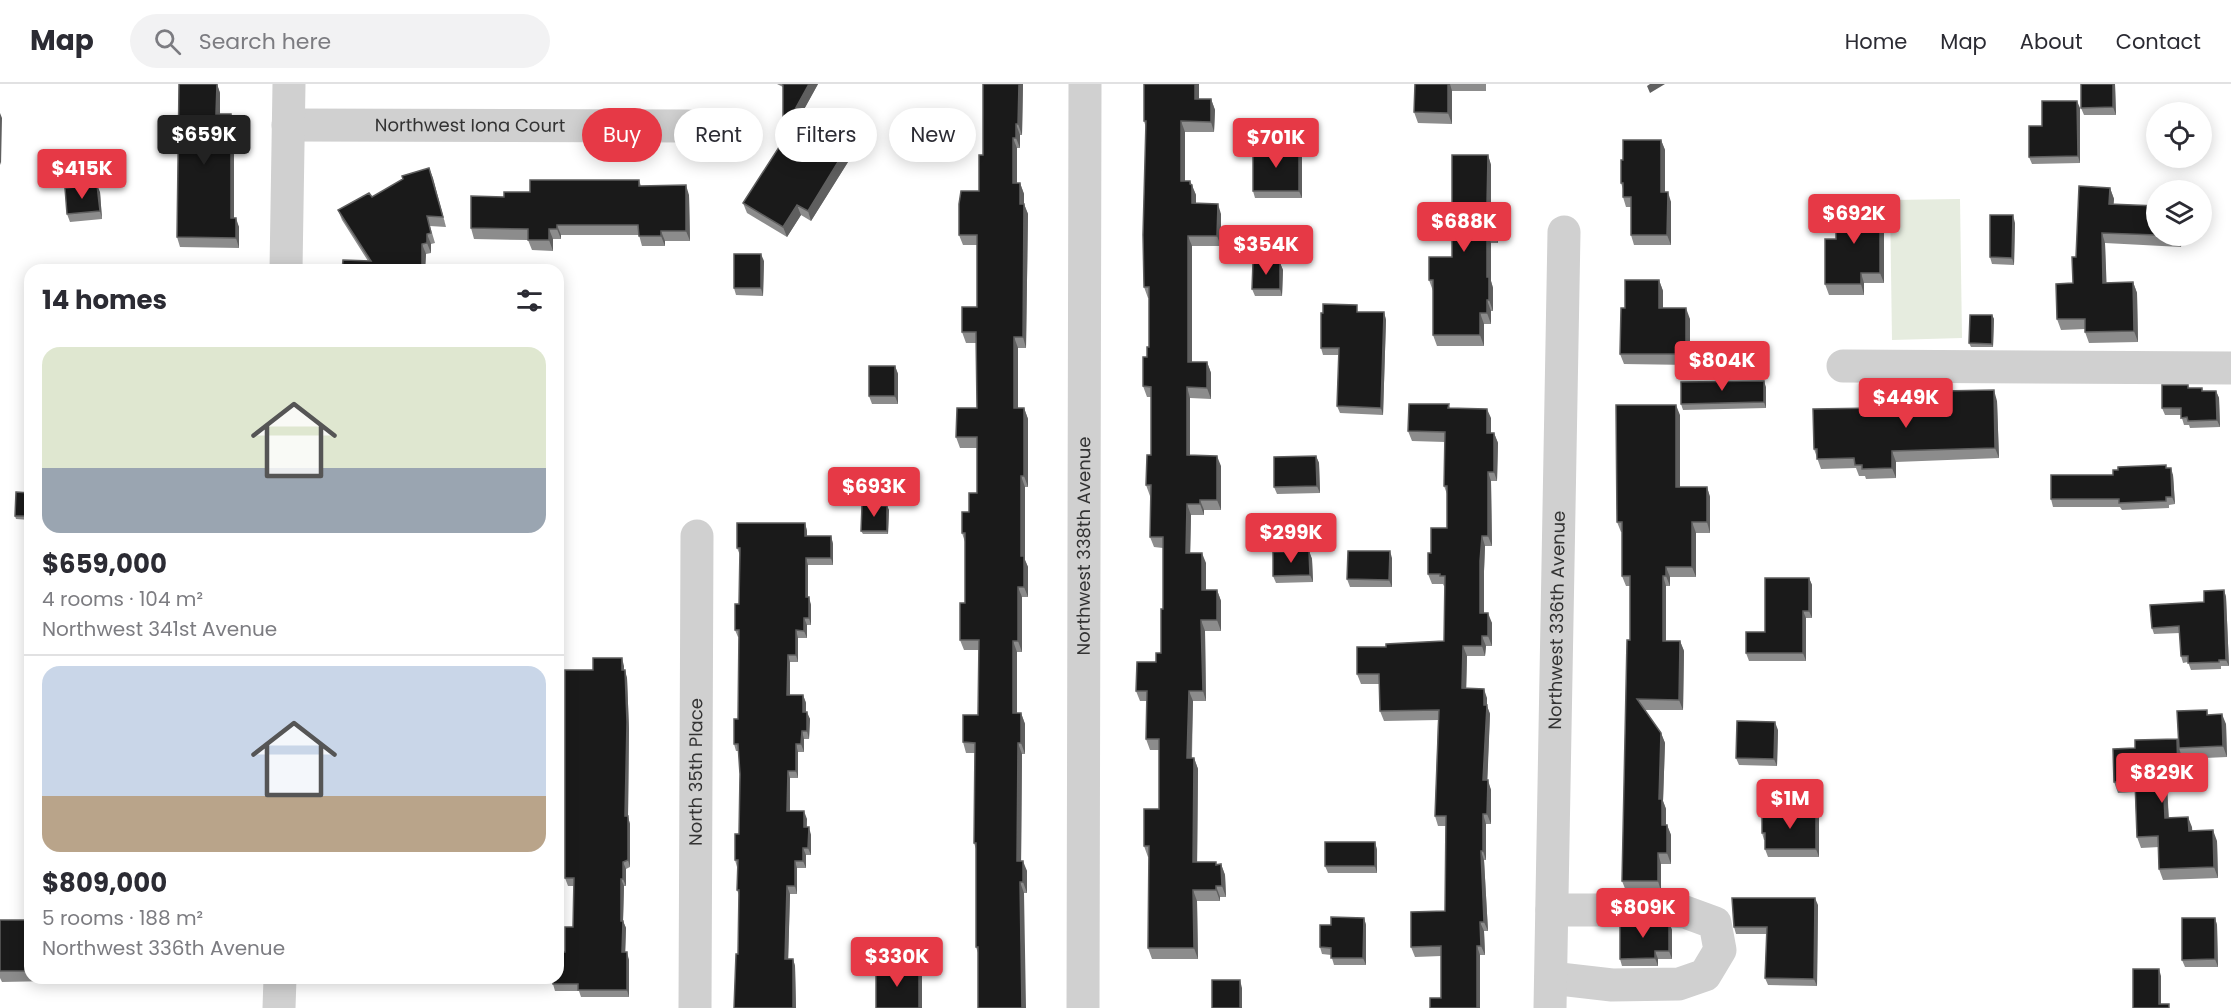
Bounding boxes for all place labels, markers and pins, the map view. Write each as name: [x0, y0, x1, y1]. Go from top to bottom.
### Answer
pin: $659K: [162, 115, 246, 166]
pin: $701K: [1234, 118, 1318, 169]
pin: $415K: [40, 149, 124, 200]
pin: $692K: [1812, 194, 1896, 245]
pin: $688K: [1422, 202, 1506, 253]
pin: $354K: [1224, 225, 1308, 276]
pin: $804K: [1680, 341, 1764, 392]
pin: $449K: [1864, 378, 1948, 429]
pin: $693K: [832, 467, 916, 518]
pin: $299K: [1249, 513, 1333, 564]
pin: $829K: [2120, 753, 2204, 804]
pin: $1M: [1761, 779, 1819, 830]
pin: $809K: [1601, 888, 1685, 939]
pin: $330K: [855, 937, 939, 988]

